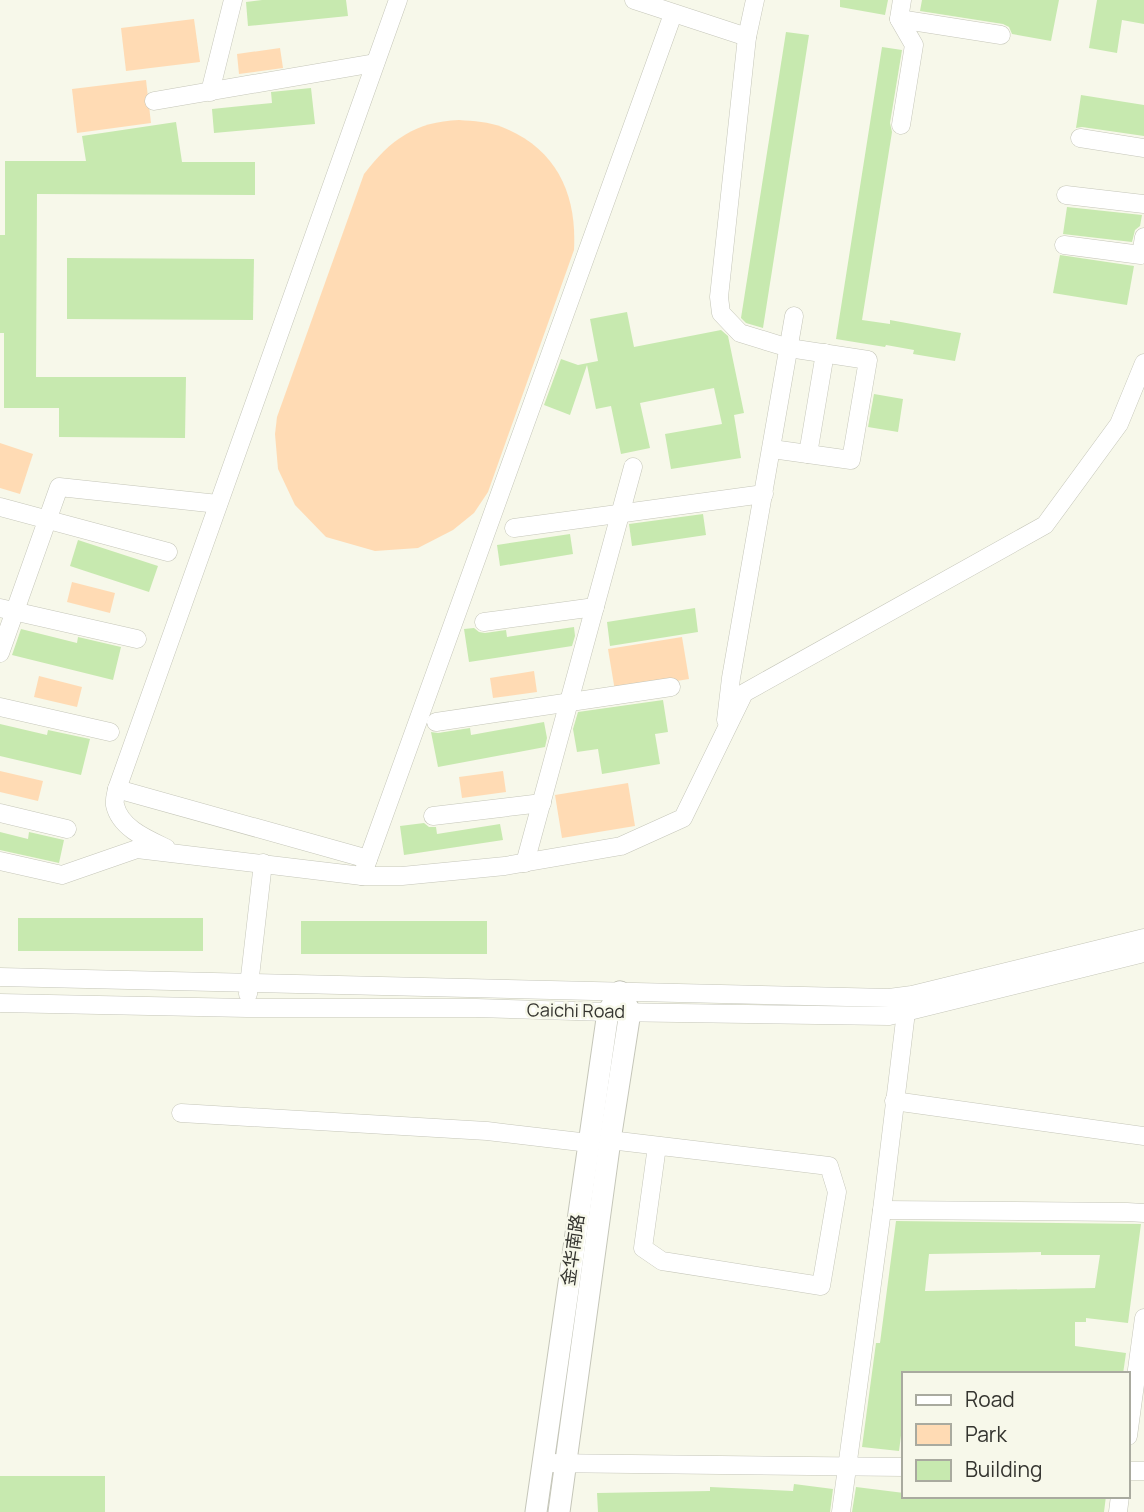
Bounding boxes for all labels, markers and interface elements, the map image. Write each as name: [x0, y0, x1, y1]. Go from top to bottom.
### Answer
street label: Caichi Road: [527, 997, 625, 1023]
street label: 金华南路: [555, 1213, 589, 1287]
legend: [902, 1372, 1130, 1498]
text: Road: [965, 1385, 1015, 1413]
text: Park: [965, 1420, 1007, 1448]
text: Building: [965, 1455, 1042, 1483]

